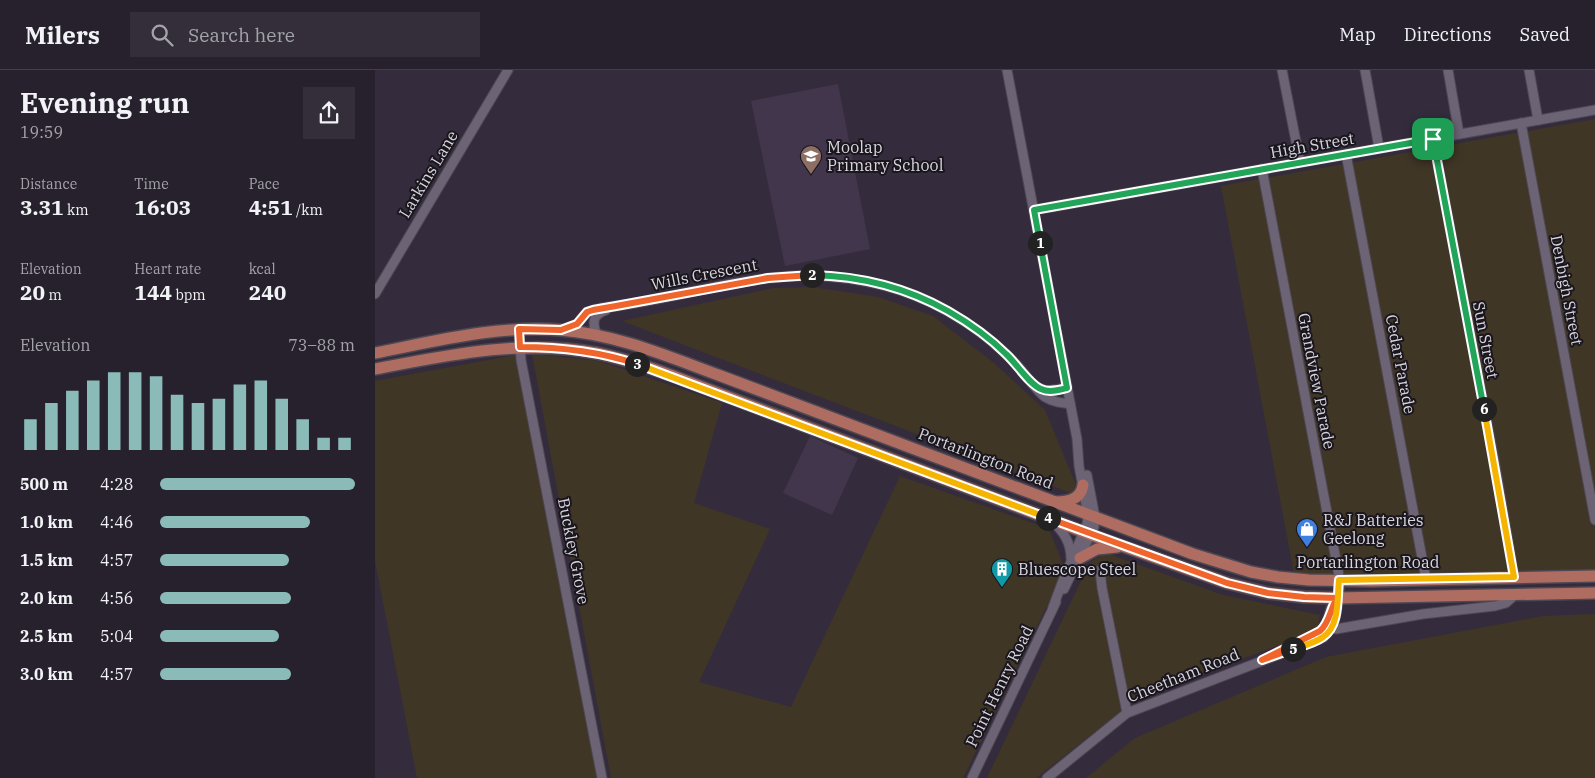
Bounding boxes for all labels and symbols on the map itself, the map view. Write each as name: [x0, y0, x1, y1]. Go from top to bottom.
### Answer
pin: [1412, 118, 1454, 160]
street label: Larkins Lane: [394, 127, 462, 221]
street label: High Street: [1268, 128, 1356, 162]
place label: Moolap Primary School: [827, 137, 944, 175]
school or university icon: Moolap Primary School: [799, 144, 823, 175]
pin: 1: [1027, 230, 1053, 256]
street label: Denbigh Street: [1546, 233, 1588, 347]
street label: Wills Crescent: [649, 254, 759, 294]
pin: 2: [799, 262, 825, 288]
street label: Sun Street: [1469, 300, 1503, 381]
street label: Grandview Parade: [1294, 311, 1340, 451]
street label: Cedar Parade: [1382, 313, 1420, 415]
pin: 3: [625, 352, 649, 376]
pin: 6: [1471, 396, 1497, 422]
street label: Portarlington Road: [916, 423, 1057, 493]
street label: Buckley Grove: [554, 496, 594, 606]
pin: 4: [1035, 506, 1061, 530]
place label: R&J Batteries Geelong: [1323, 510, 1424, 548]
shop icon: R&J Batteries Geelong: [1295, 517, 1319, 548]
street label: Portarlington Road: [1297, 552, 1440, 572]
building icon: Bluescope Steel: [990, 557, 1014, 588]
place label: Bluescope Steel: [1018, 559, 1136, 579]
street label: Point Henry Road: [961, 622, 1037, 750]
pin: 5: [1281, 636, 1305, 662]
street label: Cheetham Road: [1124, 643, 1242, 707]

